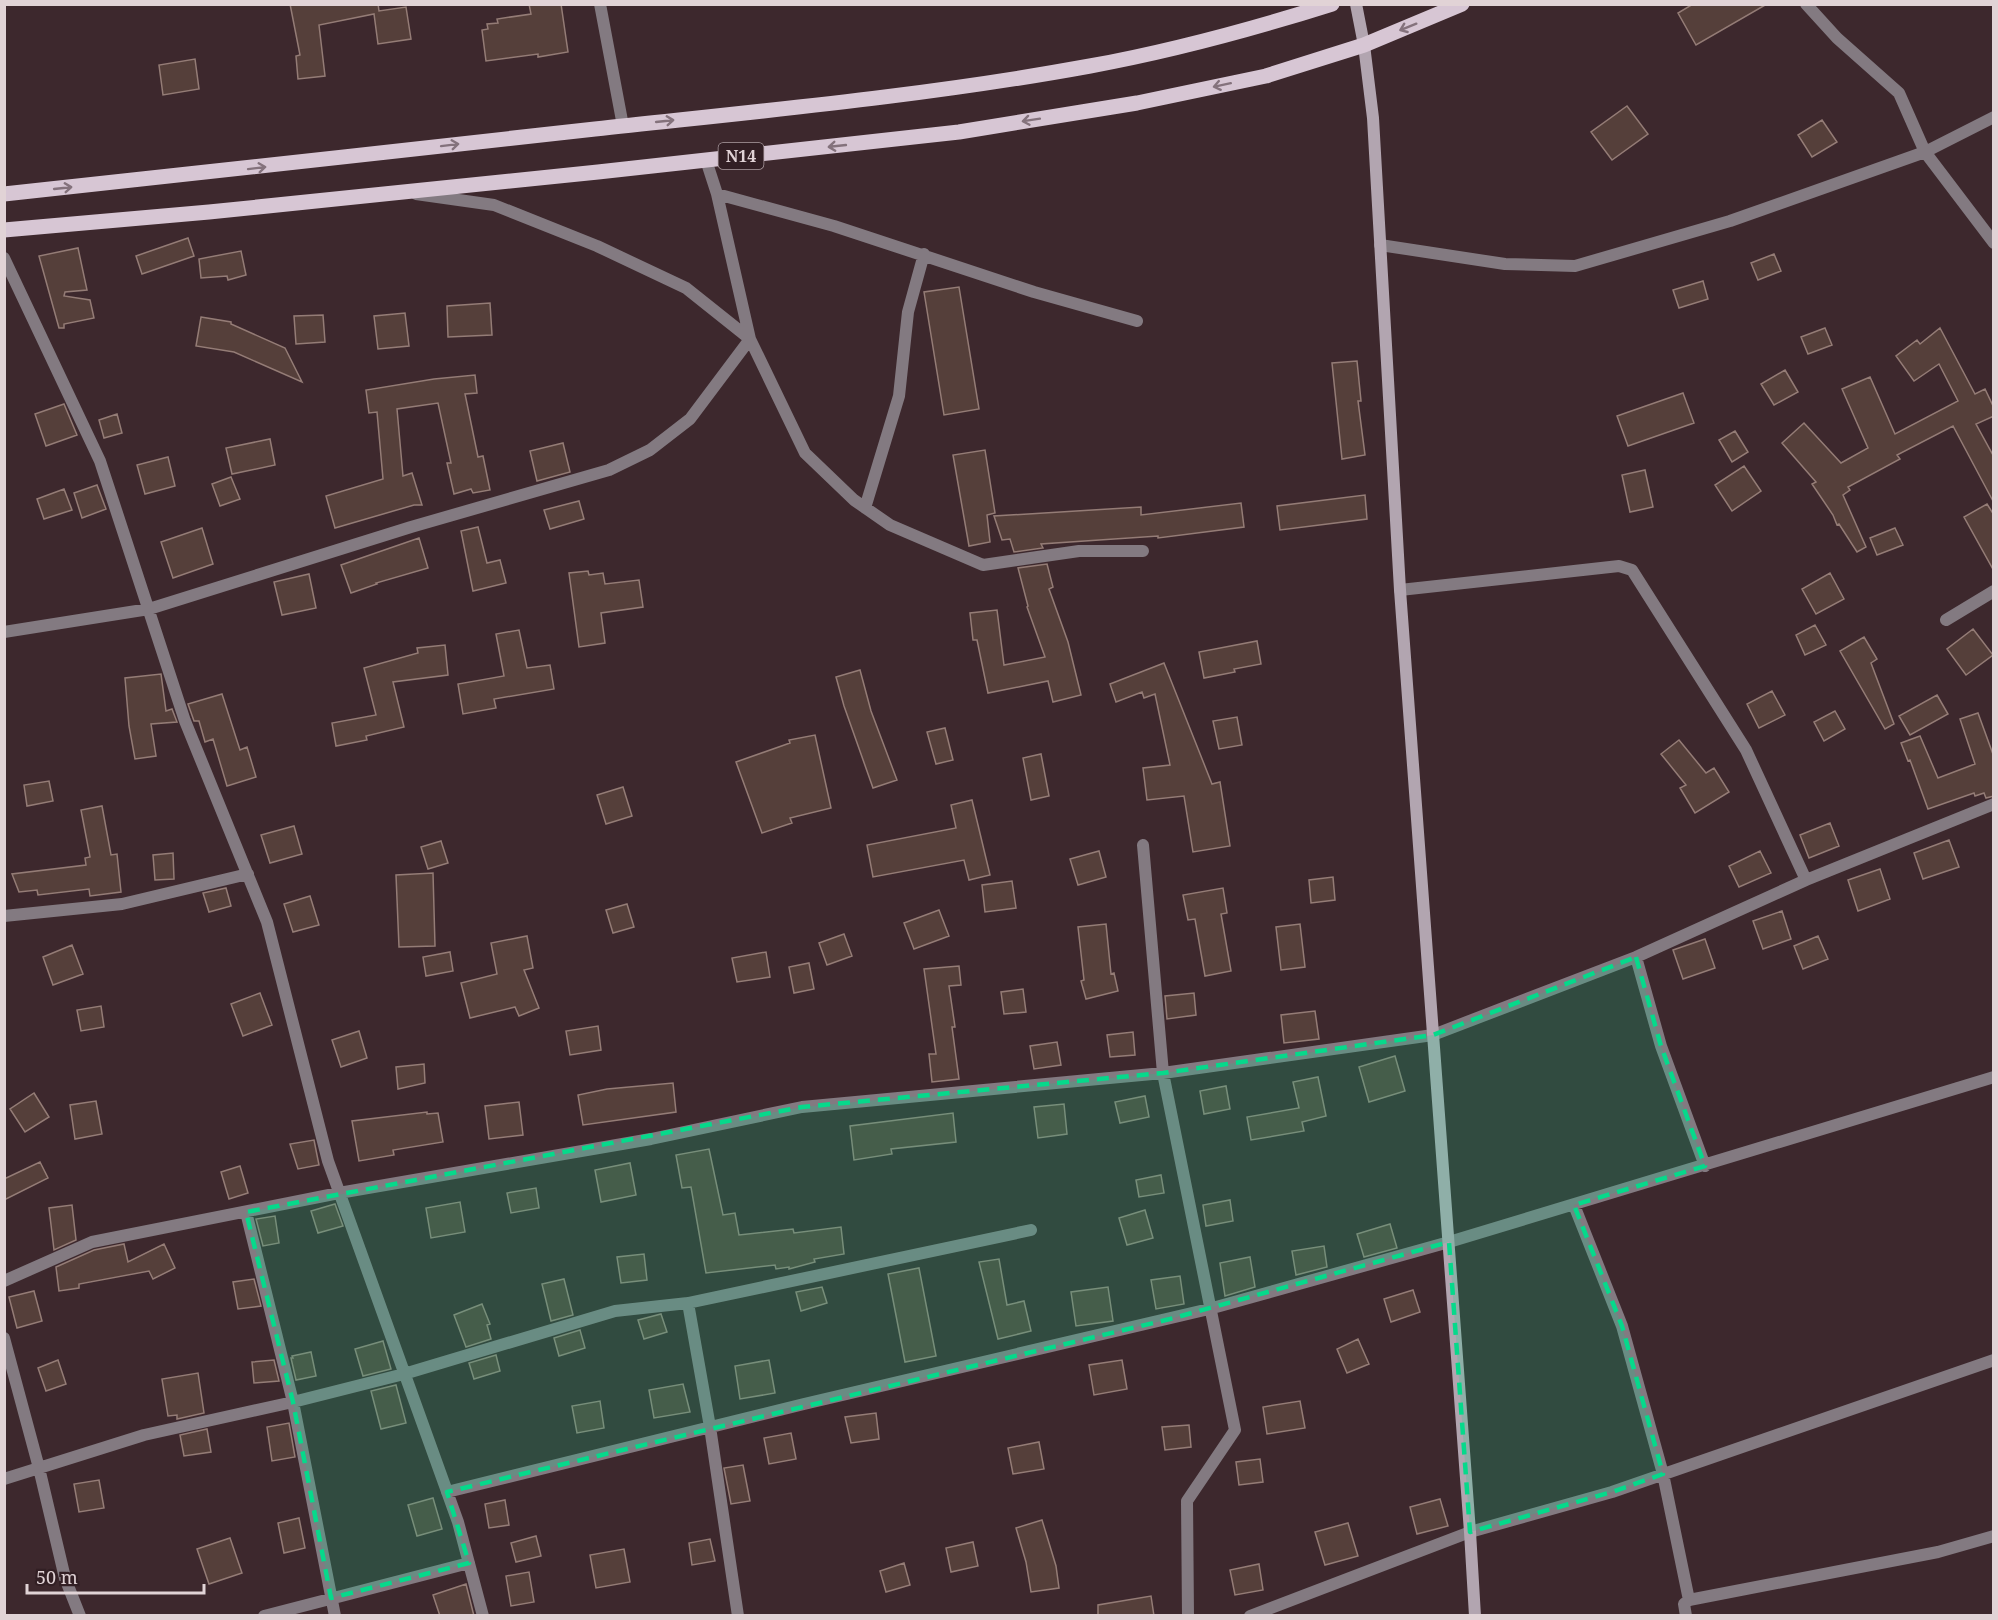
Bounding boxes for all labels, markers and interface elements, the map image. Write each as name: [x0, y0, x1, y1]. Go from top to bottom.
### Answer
one-way arrow: [1399, 22, 1418, 33]
one-way arrow: [1213, 80, 1233, 91]
one-way arrow: [655, 115, 674, 126]
one-way arrow: [1021, 115, 1041, 126]
one-way arrow: [440, 139, 460, 150]
one-way arrow: [828, 140, 848, 151]
road number: N14: [718, 143, 764, 169]
one-way arrow: [246, 162, 266, 173]
one-way arrow: [52, 182, 72, 193]
scale bar: [27, 1557, 204, 1595]
text: 50 m: [36, 1565, 78, 1589]

